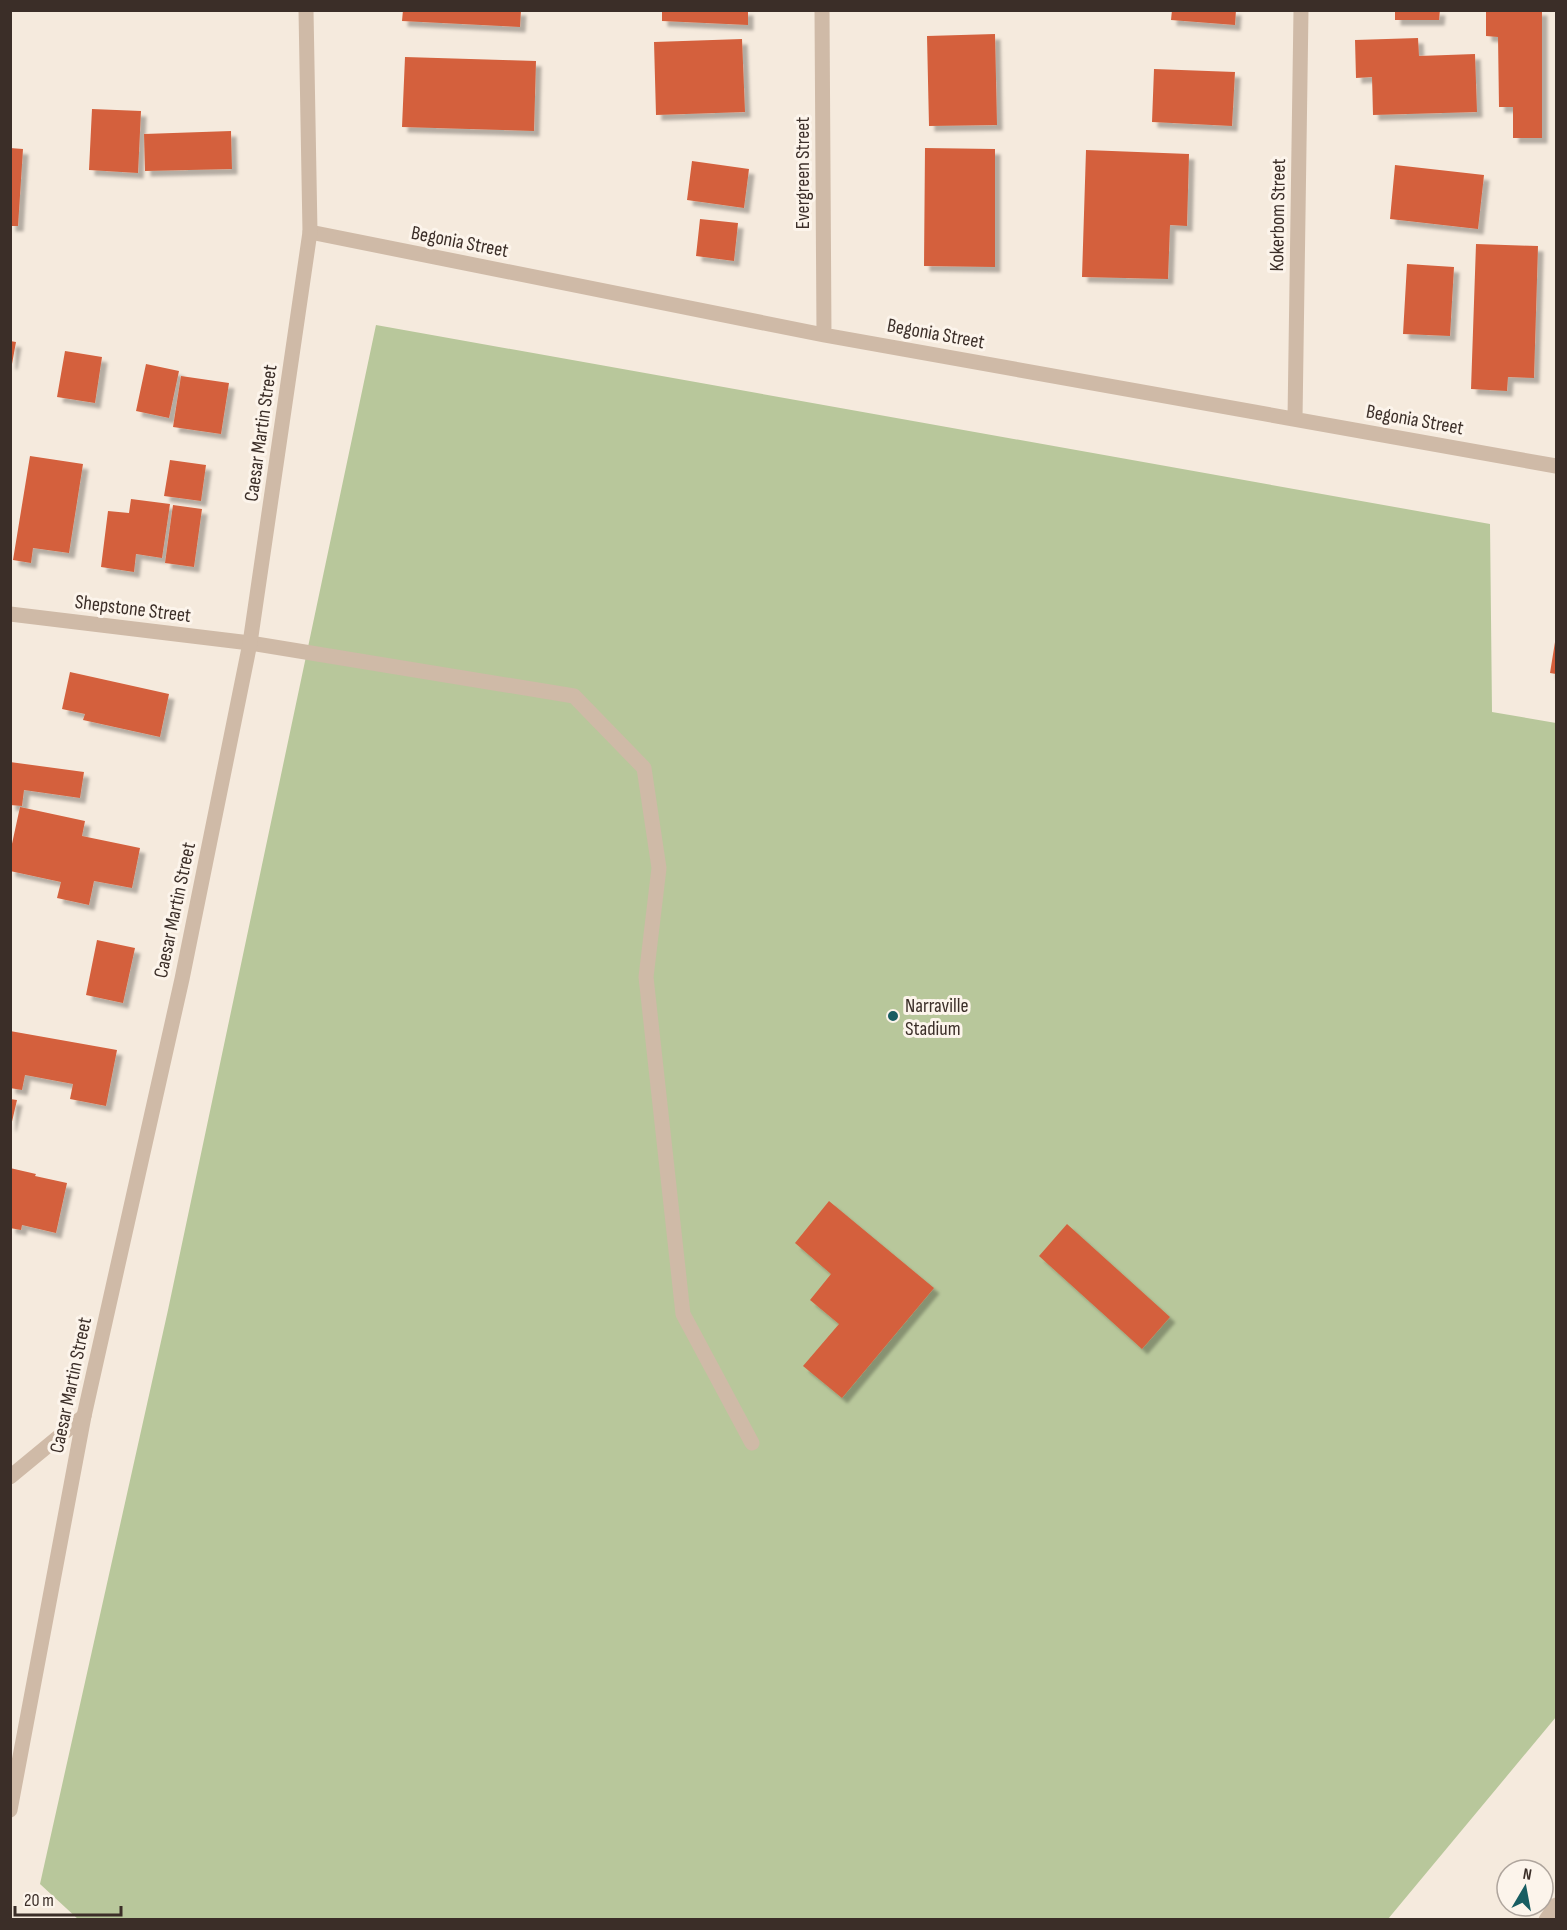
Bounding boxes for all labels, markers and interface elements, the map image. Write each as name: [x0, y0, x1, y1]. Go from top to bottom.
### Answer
street label: Evergreen Street: [791, 117, 815, 229]
street label: Kokerbom Street: [1265, 158, 1291, 272]
street label: Begonia Street: [409, 221, 510, 263]
street label: Begonia Street: [885, 314, 986, 354]
street label: Caesar Martin Street: [239, 363, 282, 503]
street label: Begonia Street: [1364, 400, 1465, 440]
street label: Shepstone Street: [73, 590, 192, 628]
street label: Caesar Martin Street: [149, 840, 201, 980]
place label: Narraville Stadium: [905, 994, 969, 1041]
marker: Narraville Stadium: [886, 1009, 900, 1023]
street label: Caesar Martin Street: [45, 1315, 97, 1455]
north arrow: [1495, 1858, 1555, 1918]
text: N: [1521, 1865, 1533, 1885]
scale bar: [15, 1879, 122, 1917]
text: 20 m: [24, 1890, 54, 1911]

